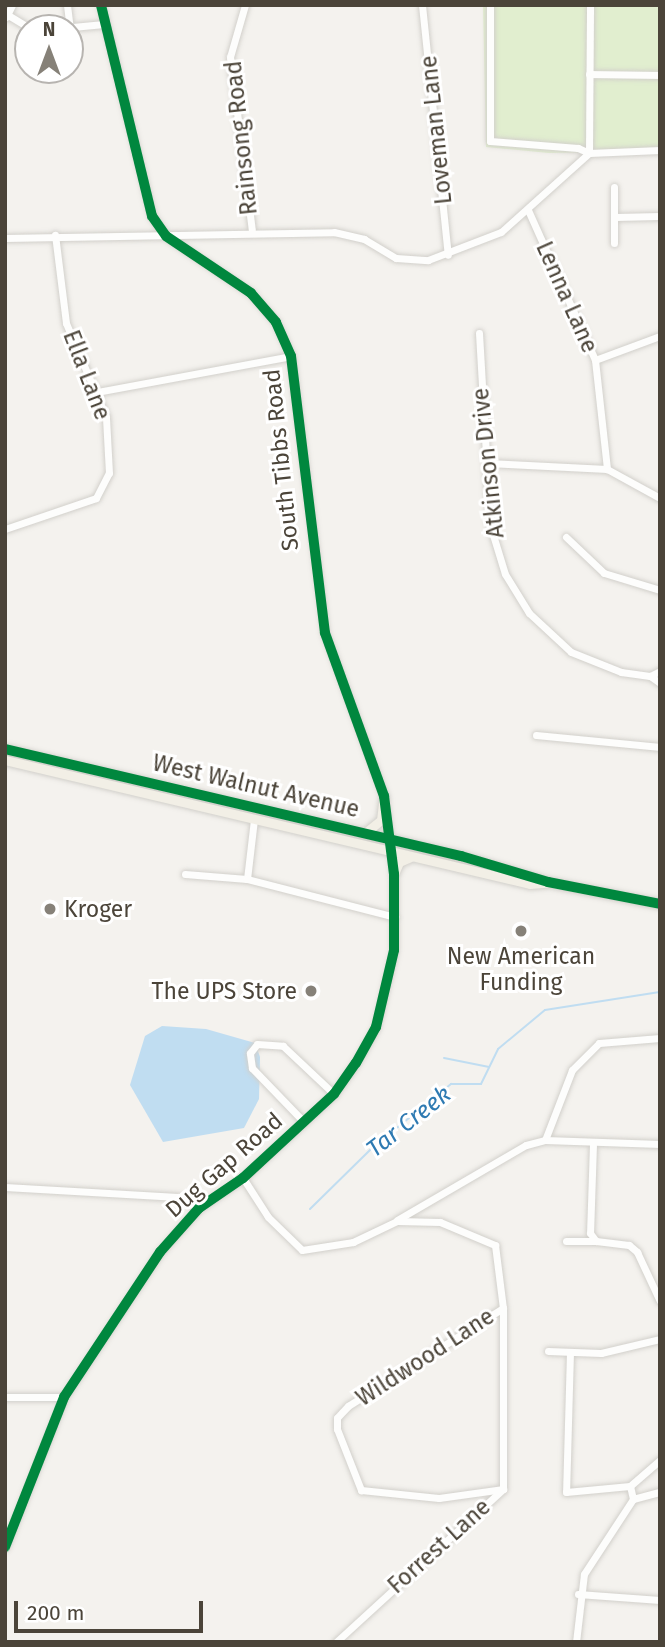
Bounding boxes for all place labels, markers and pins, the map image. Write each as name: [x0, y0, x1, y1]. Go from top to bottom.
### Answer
place label: Kroger: [64, 895, 132, 923]
marker: Kroger: [42, 901, 58, 917]
marker: New American Funding: [513, 923, 529, 939]
place label: New American Funding: [447, 942, 595, 996]
place label: The UPS Store: [152, 977, 297, 1005]
marker: The UPS Store: [303, 983, 319, 999]

